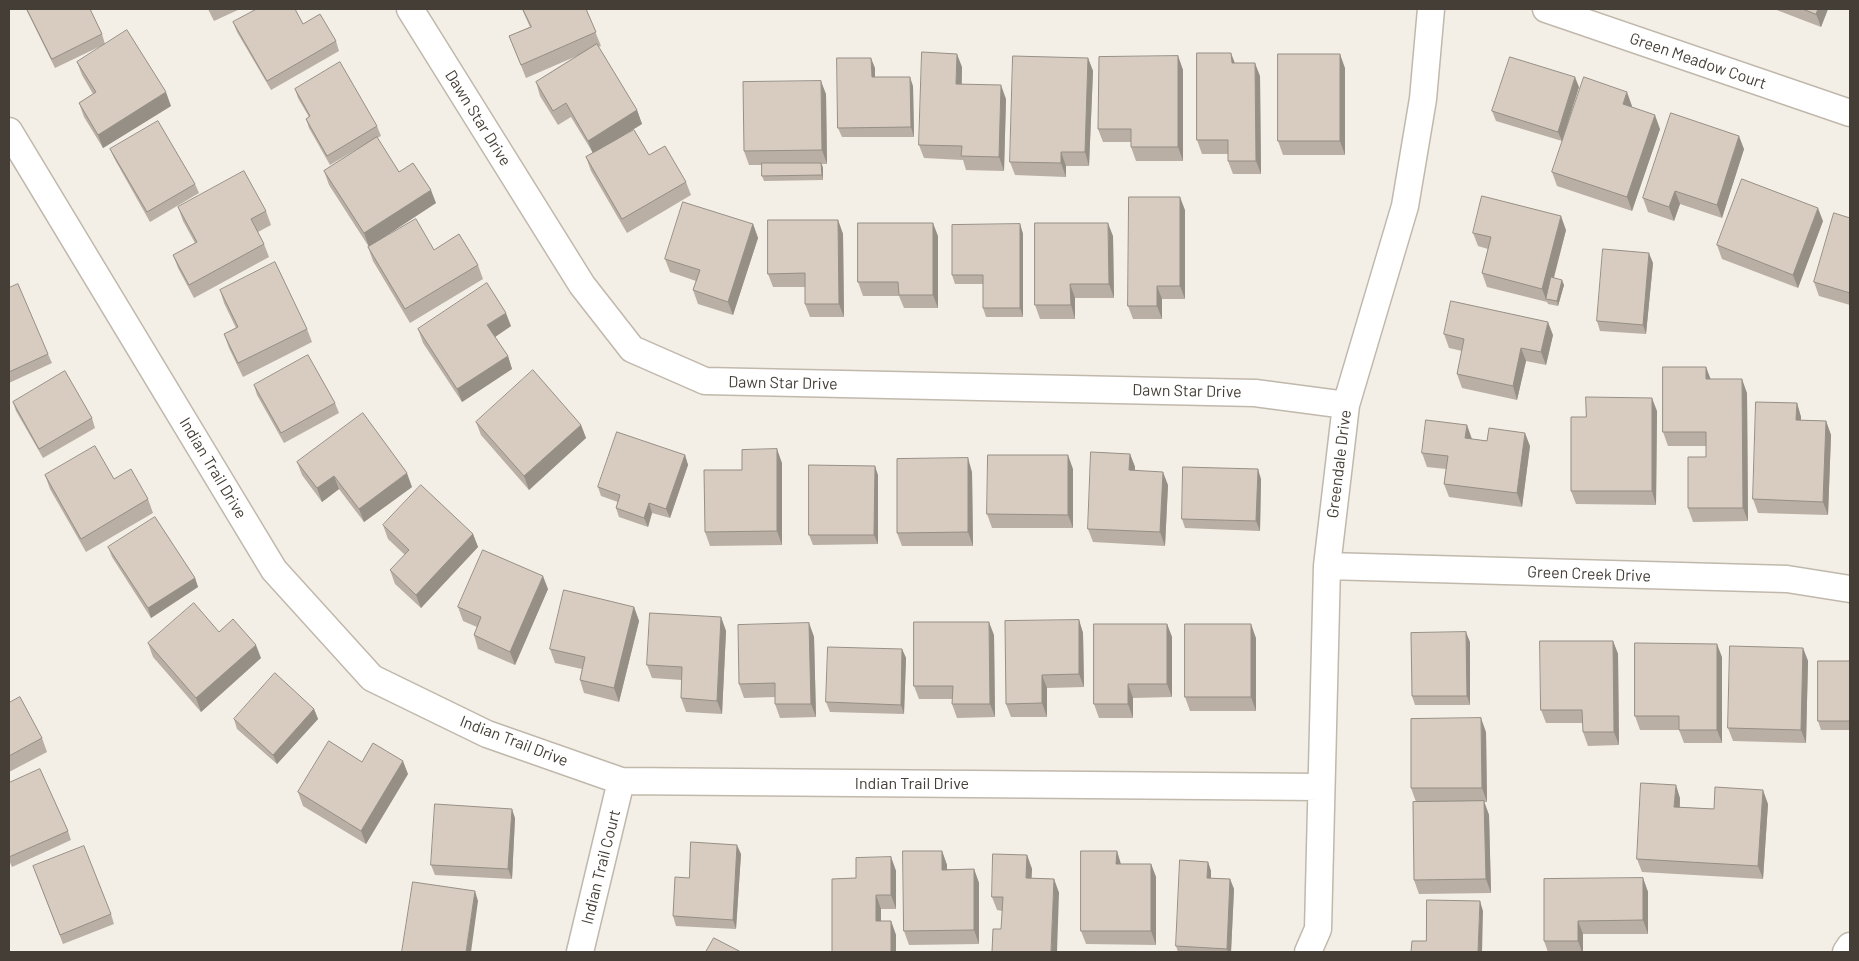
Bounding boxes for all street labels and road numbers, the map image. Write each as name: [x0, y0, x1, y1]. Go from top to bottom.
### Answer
street label: Green Meadow Court: [1627, 29, 1769, 93]
street label: Dawn Star Drive: [441, 67, 515, 169]
street label: Dawn Star Drive: [728, 372, 838, 394]
street label: Dawn Star Drive: [1132, 380, 1242, 402]
street label: Greendale Drive: [1323, 409, 1355, 519]
street label: Indian Trail Drive: [175, 414, 251, 522]
street label: Green Creek Drive: [1527, 562, 1651, 586]
street label: Indian Trail Drive: [457, 712, 571, 770]
street label: Indian Trail Drive: [855, 774, 969, 794]
street label: Indian Trail Court: [577, 808, 625, 926]

